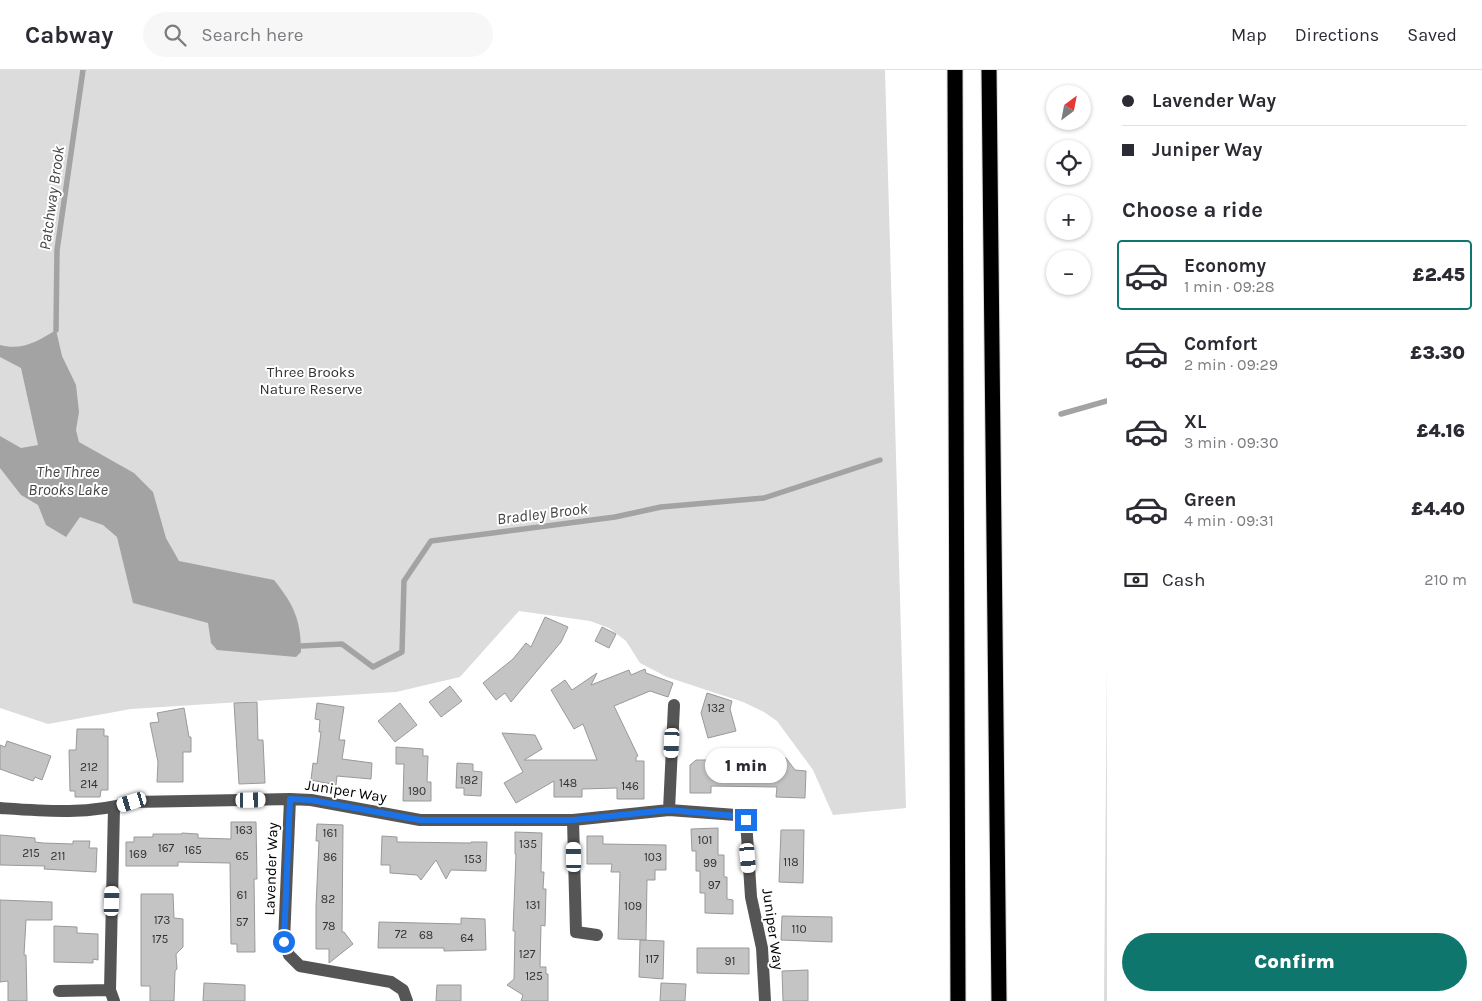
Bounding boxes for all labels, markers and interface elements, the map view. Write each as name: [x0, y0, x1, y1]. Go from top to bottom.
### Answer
search box: [143, 12, 493, 57]
text: Cabway: [25, 21, 113, 49]
icon: search: [161, 21, 189, 49]
text: Search here: [201, 24, 304, 46]
text: Map: [1231, 24, 1267, 46]
text: Directions: [1295, 24, 1379, 46]
text: Saved: [1407, 24, 1457, 46]
north arrow: [1046, 85, 1091, 130]
map controls: [1046, 85, 1091, 295]
text: Lavender Way: [1152, 90, 1276, 112]
text: Juniper Way: [1152, 139, 1262, 161]
button: locate: [1046, 140, 1091, 185]
water label: Patchway Brook: [35, 144, 68, 251]
button: +: [1046, 195, 1091, 240]
text: Choose a ride: [1122, 197, 1263, 223]
button: −: [1046, 250, 1091, 295]
icon: car: [1124, 253, 1169, 298]
text: Economy: [1184, 255, 1266, 277]
text: £2.45: [1413, 264, 1465, 286]
text: 1 min · 09:28: [1184, 277, 1275, 296]
icon: car: [1124, 331, 1169, 376]
text: Comfort: [1184, 333, 1258, 355]
text: £3.30: [1410, 342, 1465, 364]
text: 2 min · 09:29: [1184, 355, 1278, 374]
park label: Three Brooks Nature Reserve: [259, 363, 363, 398]
icon: car: [1124, 409, 1169, 454]
text: XL: [1184, 411, 1206, 433]
text: £4.16: [1416, 420, 1465, 442]
text: 3 min · 09:30: [1184, 433, 1279, 452]
water label: The Three Brooks Lake: [28, 462, 108, 499]
icon: car: [1124, 487, 1169, 532]
text: Green: [1184, 489, 1236, 511]
water label: Bradley Brook: [496, 498, 589, 528]
text: £4.40: [1411, 498, 1465, 520]
text: 4 min · 09:31: [1184, 511, 1274, 530]
icon: cash: [1122, 566, 1150, 594]
text: Cash: [1162, 569, 1206, 591]
text: 210 m: [1424, 570, 1467, 589]
house number: 132: [707, 701, 725, 715]
car: [663, 728, 680, 758]
callout: 1 min: [705, 748, 787, 782]
text: 1 min: [725, 756, 767, 775]
house number: 212: [80, 760, 98, 774]
house number: 182: [460, 773, 478, 787]
street label: Juniper Way: [304, 776, 388, 806]
house number: 148: [559, 776, 577, 790]
house number: 214: [80, 777, 98, 791]
house number: 146: [621, 779, 639, 793]
house number: 190: [408, 784, 426, 798]
car: [115, 790, 148, 814]
car: [235, 792, 266, 808]
route end: [735, 809, 757, 831]
street label: Lavender Way: [260, 822, 282, 916]
house number: 163: [235, 823, 253, 837]
house number: 161: [323, 826, 337, 840]
house number: 101: [697, 833, 713, 847]
house number: 135: [519, 837, 537, 851]
house number: 167: [158, 841, 175, 855]
car: [566, 842, 581, 872]
car: [739, 842, 756, 874]
house number: 165: [184, 843, 202, 857]
house number: 215: [22, 846, 40, 860]
house number: 169: [129, 847, 147, 861]
house number: 211: [51, 849, 65, 863]
house number: 65: [235, 849, 249, 863]
house number: 86: [323, 850, 337, 864]
house number: 103: [644, 850, 662, 864]
house number: 153: [464, 852, 482, 866]
house number: 118: [783, 855, 799, 869]
house number: 99: [703, 856, 717, 870]
house number: 97: [708, 878, 721, 892]
car: [103, 886, 120, 916]
street label: Juniper Way: [758, 887, 788, 971]
house number: 61: [237, 888, 247, 902]
house number: 82: [321, 892, 335, 906]
house number: 131: [525, 898, 541, 912]
house number: 109: [624, 899, 642, 913]
house number: 173: [154, 913, 170, 927]
house number: 57: [236, 915, 249, 929]
house number: 78: [322, 919, 336, 933]
house number: 110: [791, 922, 807, 936]
house number: 72: [395, 927, 407, 941]
house number: 68: [419, 928, 433, 942]
route start: [273, 931, 295, 953]
house number: 64: [460, 931, 474, 945]
house number: 175: [152, 932, 168, 946]
button: Confirm: [1122, 933, 1467, 991]
house number: 127: [519, 947, 536, 961]
house number: 117: [645, 952, 659, 966]
house number: 91: [725, 954, 735, 968]
house number: 125: [525, 969, 543, 983]

